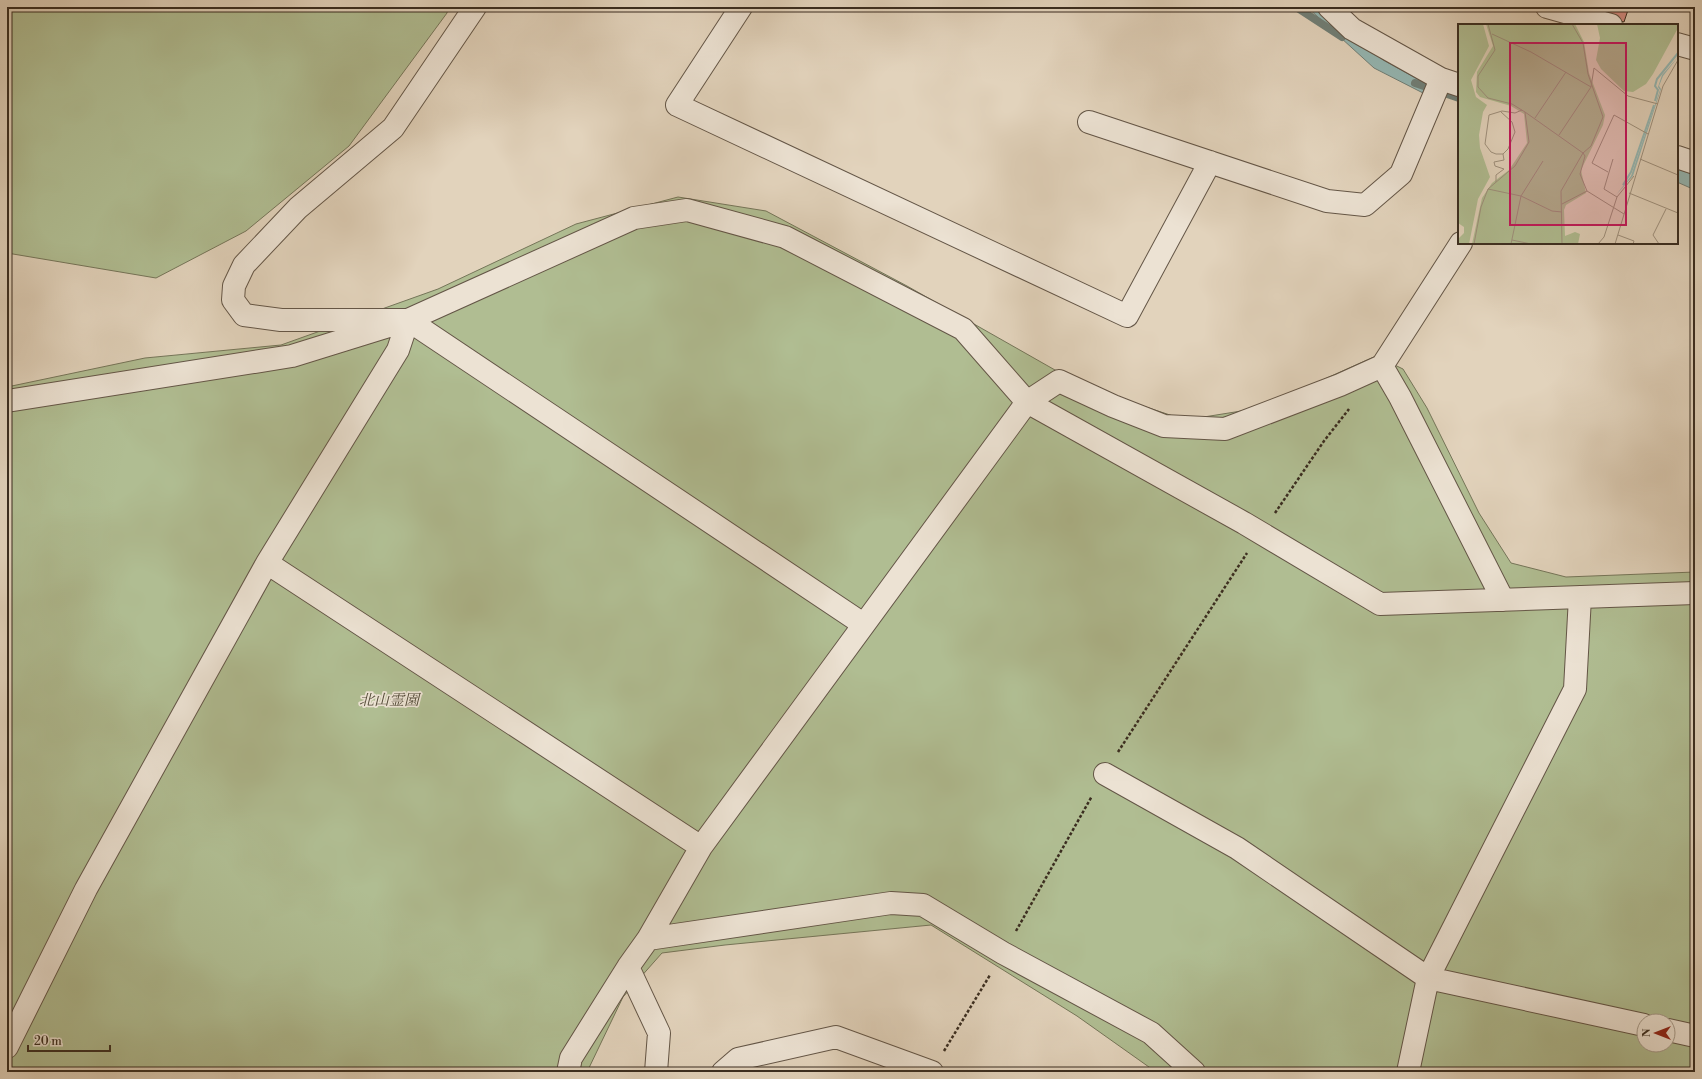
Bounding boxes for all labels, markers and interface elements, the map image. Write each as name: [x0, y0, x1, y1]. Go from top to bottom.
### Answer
inset map: [1458, 24, 1678, 244]
park label: 北山霊園: [359, 691, 422, 710]
north arrow: [1636, 1013, 1676, 1053]
scale bar: [28, 1027, 110, 1053]
text: N: [1640, 1028, 1654, 1037]
text: 20 m: [34, 1034, 62, 1049]

